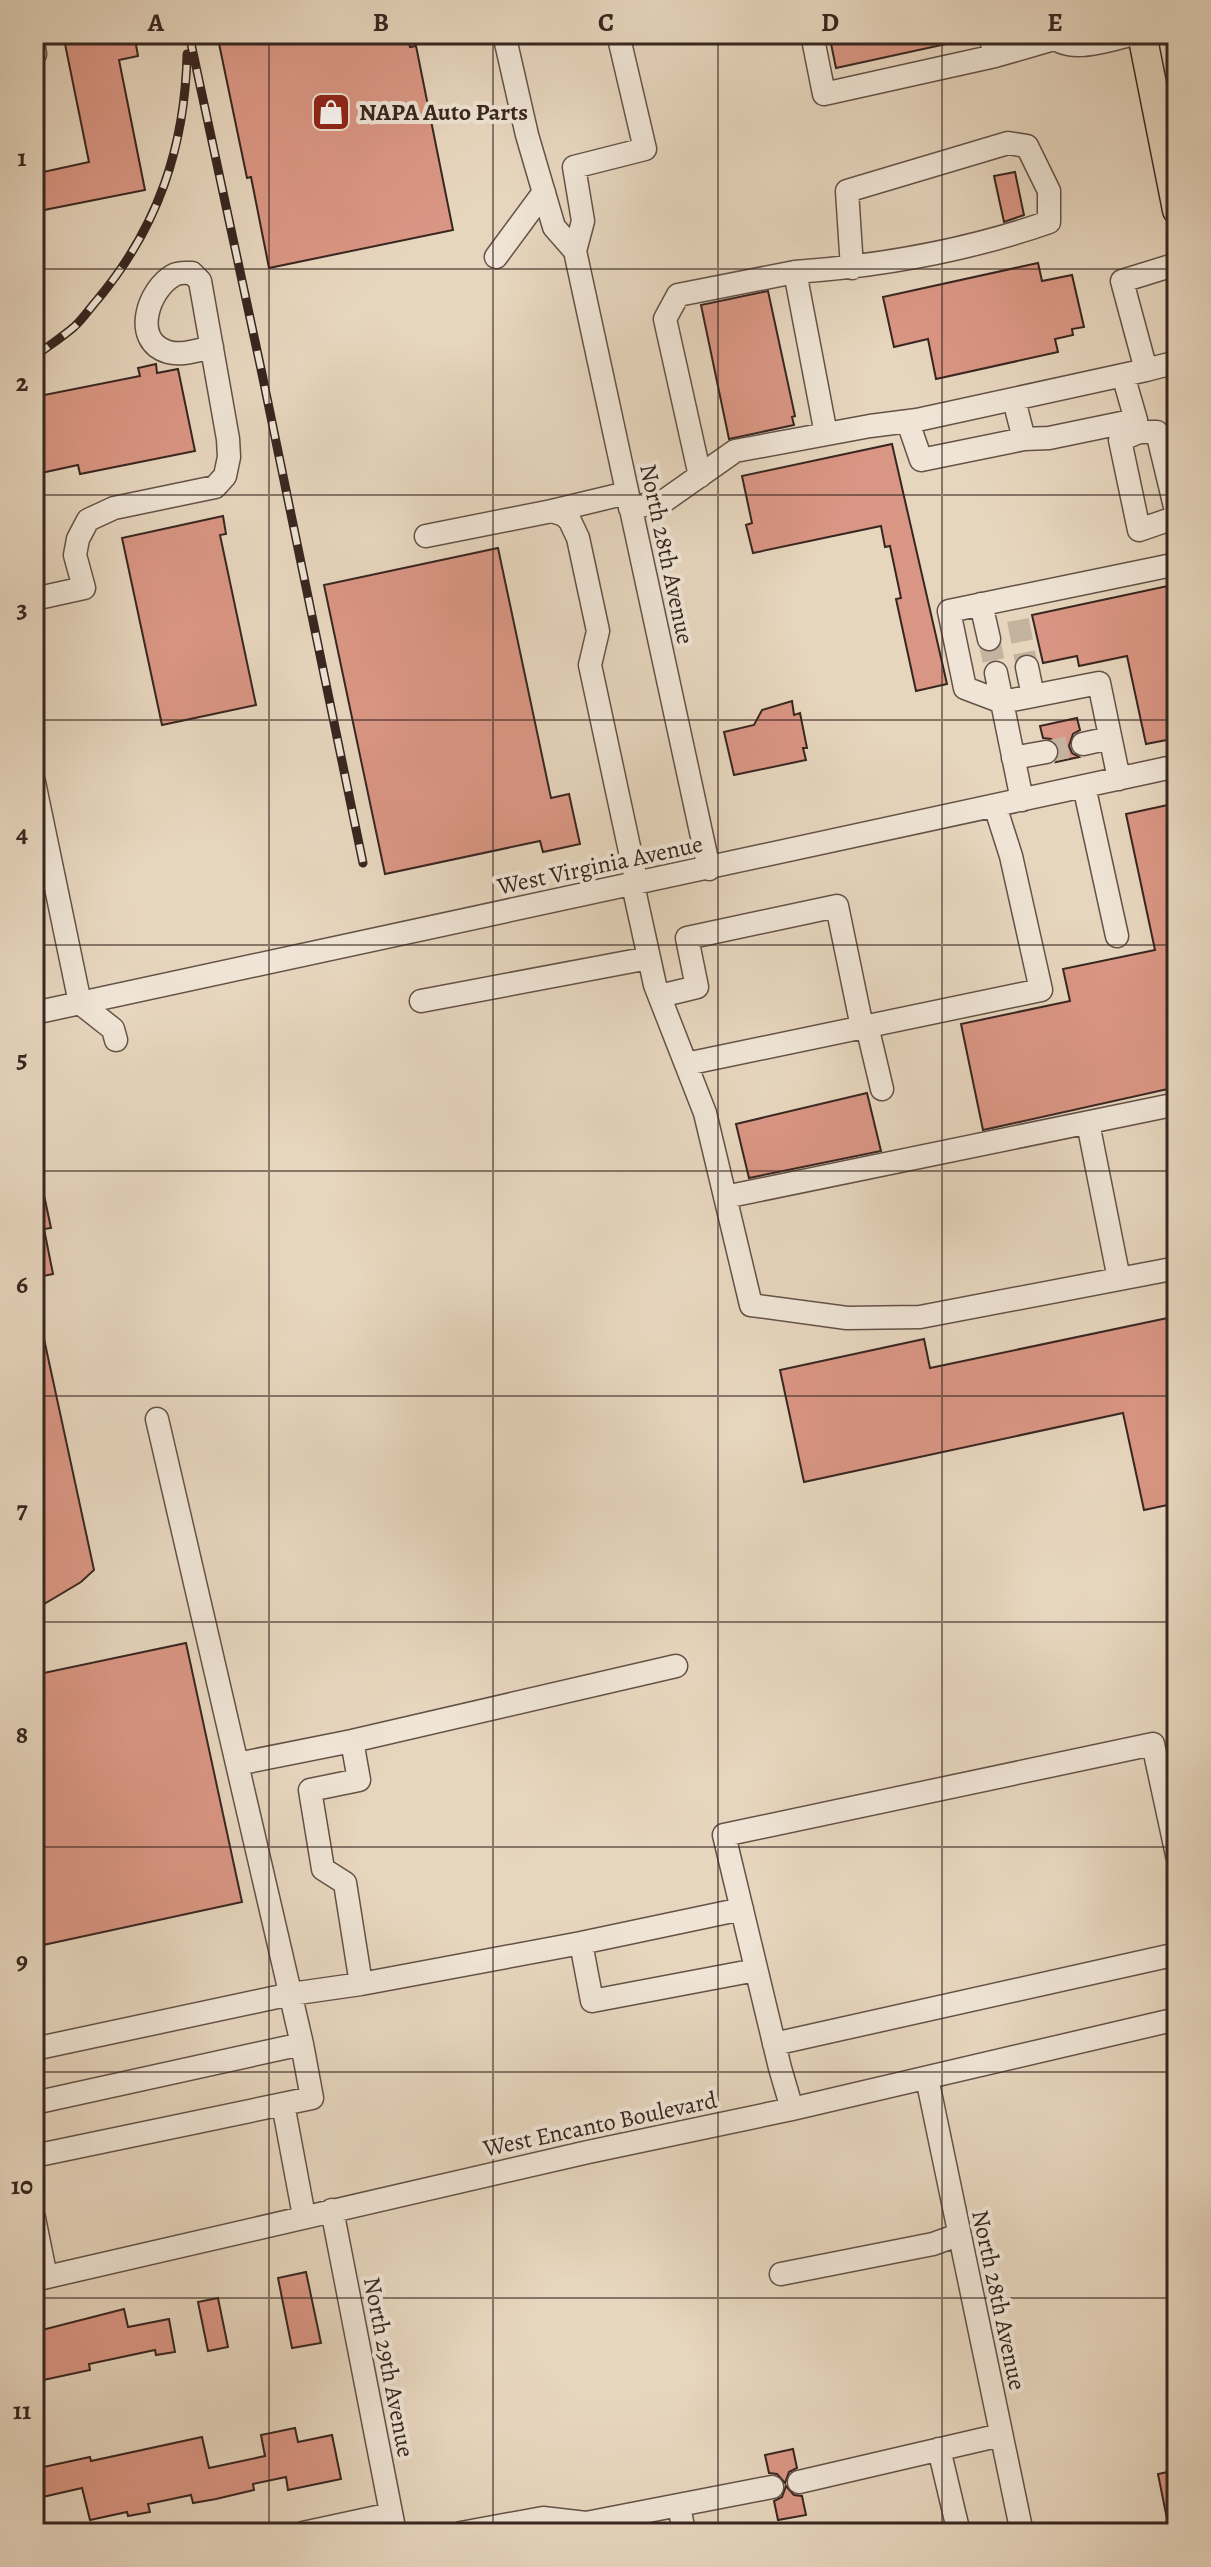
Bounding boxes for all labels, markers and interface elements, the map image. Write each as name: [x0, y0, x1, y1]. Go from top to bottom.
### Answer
text: A: [147, 5, 165, 40]
text: B: [373, 5, 389, 40]
text: C: [598, 5, 614, 40]
text: D: [821, 5, 839, 40]
text: E: [1047, 5, 1063, 40]
shop icon: NAPA Auto Parts: [310, 91, 352, 133]
place label: NAPA Auto Parts: [359, 96, 528, 128]
text: 1: [17, 140, 27, 175]
text: 2: [16, 365, 29, 400]
street label: North 28th Avenue: [632, 461, 702, 647]
text: 3: [16, 591, 28, 626]
text: 4: [16, 816, 28, 851]
street label: West Virginia Avenue: [493, 828, 706, 903]
text: 5: [16, 1041, 28, 1076]
text: 6: [16, 1267, 28, 1302]
text: 7: [16, 1492, 28, 1527]
text: 8: [16, 1717, 28, 1752]
text: 9: [16, 1943, 28, 1978]
street label: West Encanto Boulevard: [479, 2084, 720, 2165]
text: 10: [11, 2168, 33, 2203]
street label: North 28th Avenue: [964, 2207, 1034, 2393]
street label: North 29th Avenue: [356, 2274, 422, 2460]
text: 11: [13, 2393, 31, 2428]

